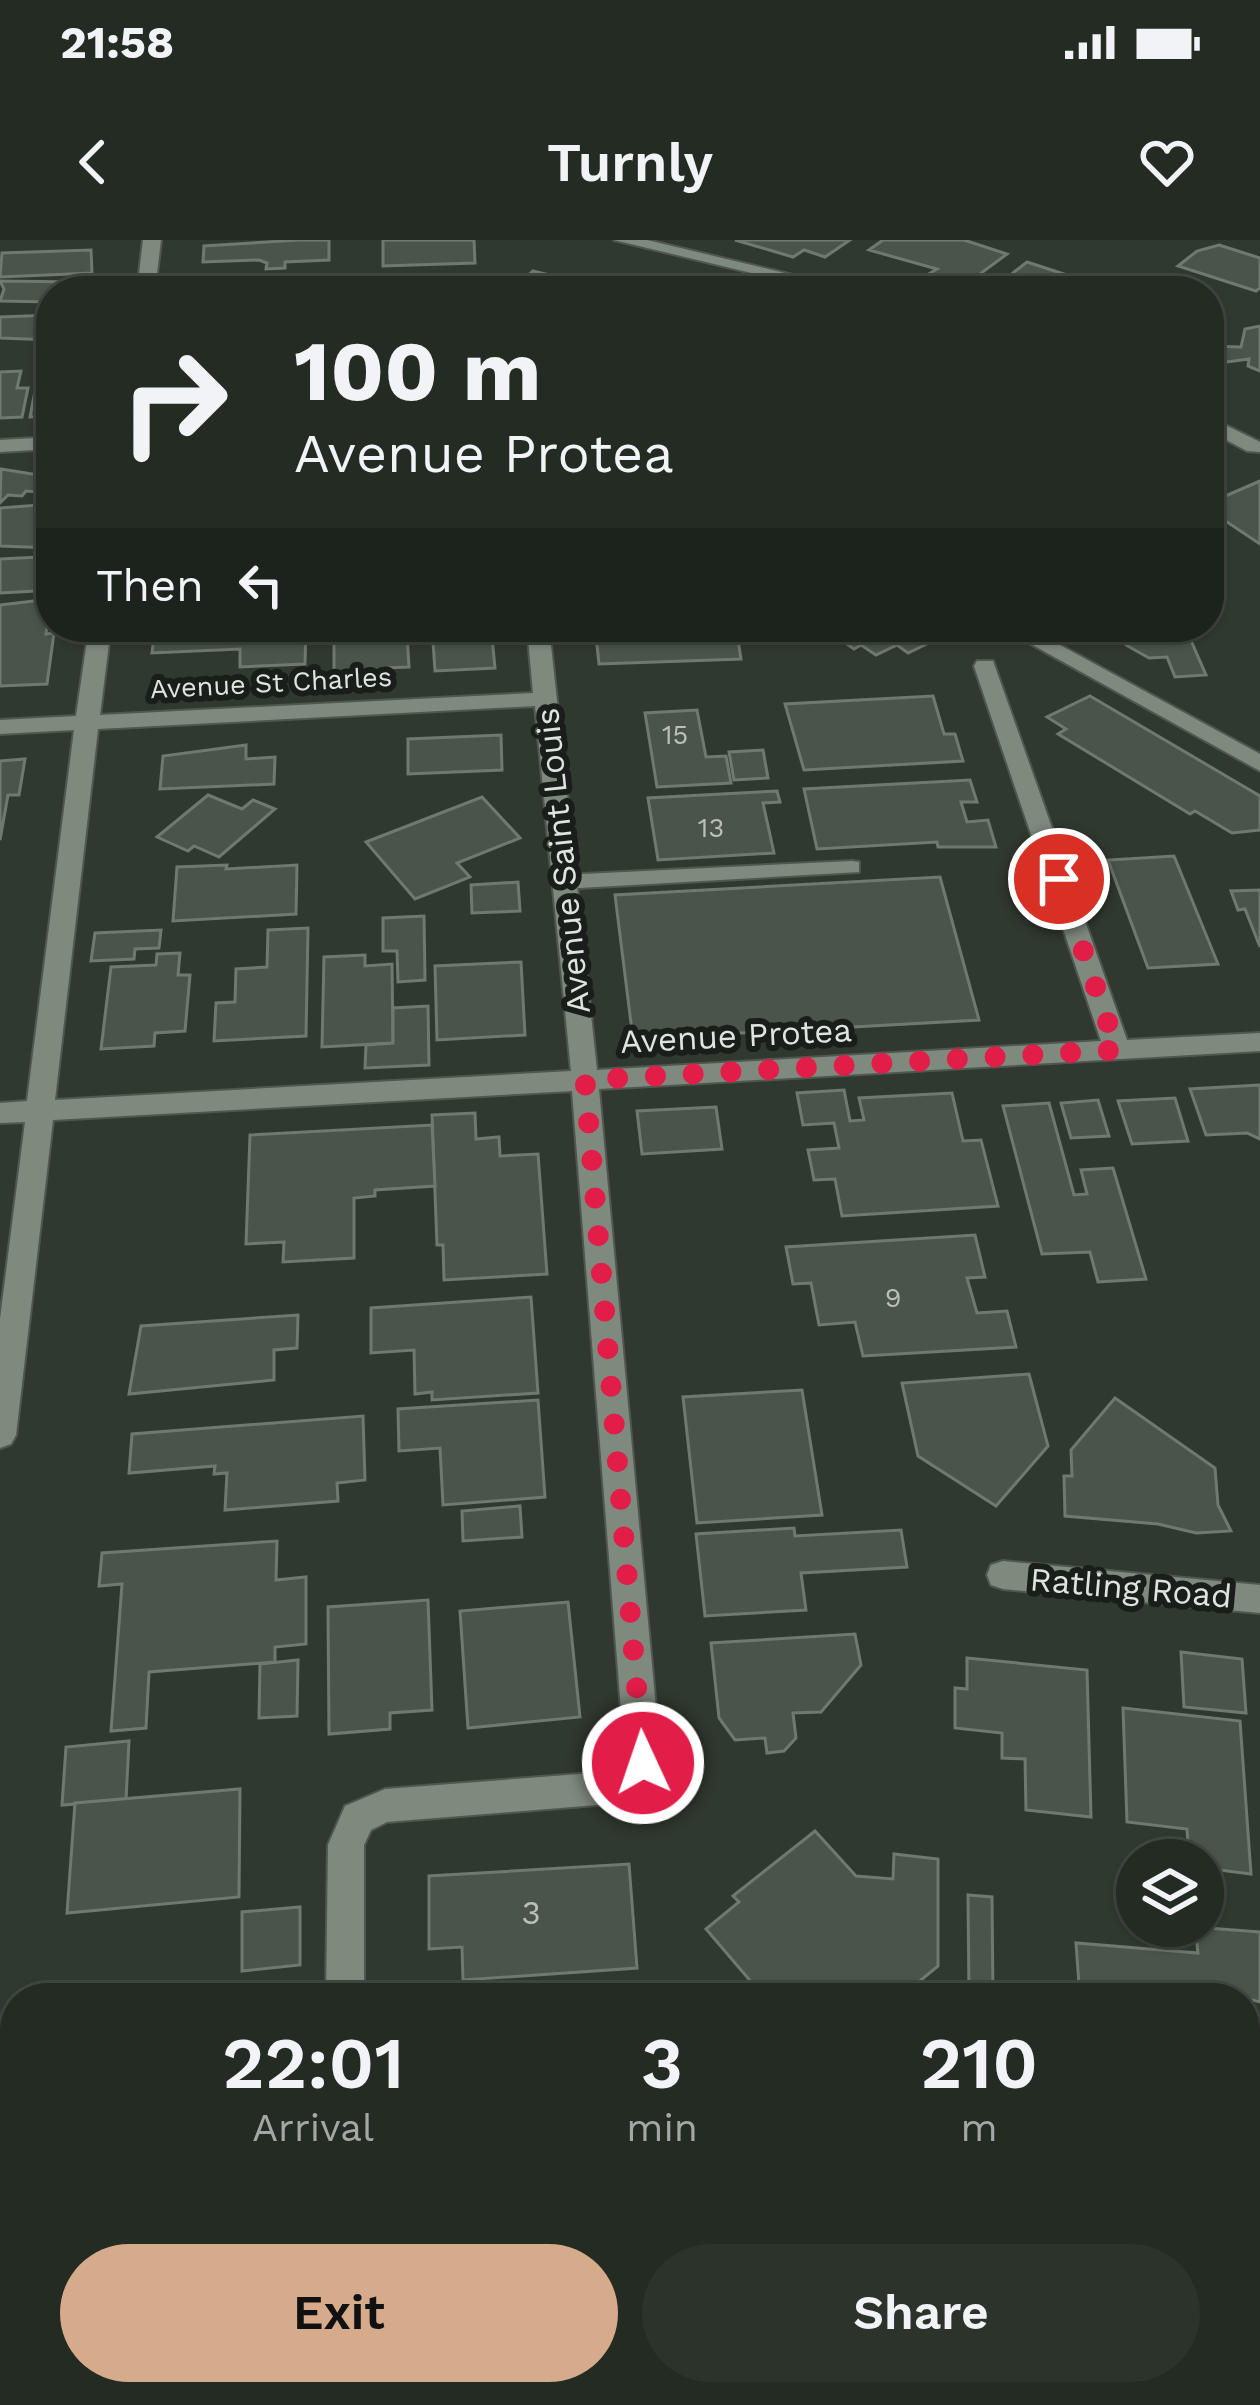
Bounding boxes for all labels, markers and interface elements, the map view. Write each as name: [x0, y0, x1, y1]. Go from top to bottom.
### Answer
text: 21:58: [60, 16, 174, 69]
icon: back: [60, 129, 126, 195]
icon: heart: [1134, 129, 1200, 195]
text: Turnly: [547, 131, 713, 194]
text: 100 m: [294, 322, 541, 420]
icon: right: [96, 324, 252, 480]
text: Avenue Protea: [294, 422, 674, 485]
icon: left: [228, 552, 294, 618]
text: Then: [96, 559, 204, 612]
street label: Avenue St Charles: [149, 661, 393, 705]
street label: Avenue Saint Louis: [527, 706, 598, 1016]
house number: 15: [662, 719, 688, 751]
house number: 13: [698, 812, 724, 844]
pin: [1008, 828, 1110, 930]
icon: arrive: [1026, 846, 1092, 912]
street label: Avenue Protea: [619, 1010, 853, 1061]
house number: 9: [885, 1282, 901, 1314]
street label: Ratling Road: [1028, 1559, 1234, 1616]
position arrow: [580, 1700, 706, 1826]
map controls: [1116, 1839, 1224, 1947]
button: layers: [1116, 1839, 1224, 1947]
house number: 3: [521, 1893, 541, 1932]
text: 22:01: [222, 2021, 404, 2105]
text: 3: [641, 2021, 683, 2105]
text: 210: [920, 2021, 1038, 2105]
text: Arrival: [252, 2105, 374, 2150]
text: min: [626, 2105, 698, 2150]
text: m: [960, 2105, 998, 2150]
button: Exit: [60, 2244, 618, 2382]
button: Share: [642, 2244, 1200, 2382]

